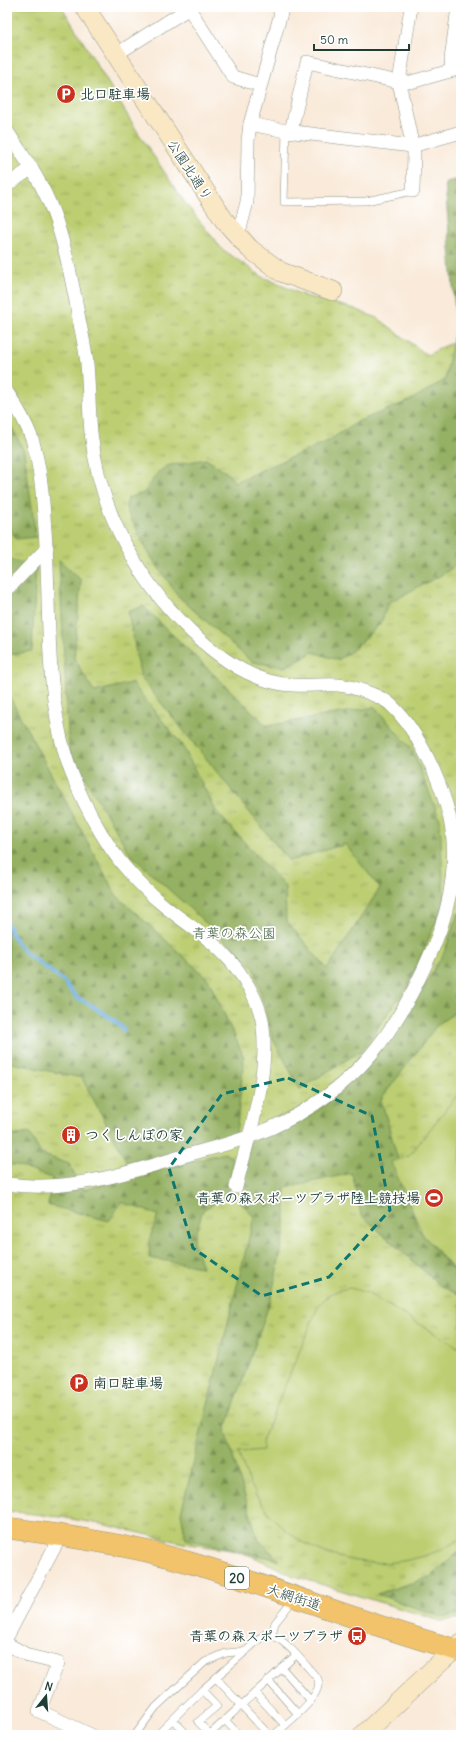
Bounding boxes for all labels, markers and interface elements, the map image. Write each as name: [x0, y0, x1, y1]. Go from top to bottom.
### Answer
scale bar: [314, 26, 409, 52]
text: 50 m: [320, 32, 349, 47]
parking icon: 北口駐車場: [55, 83, 77, 105]
place label: 北口駐車場: [80, 85, 150, 103]
street label: 公園北通り: [163, 136, 217, 204]
park label: 青葉の森公園: [192, 924, 276, 942]
building icon: つくしんぼの家: [60, 1124, 82, 1146]
place label: つくしんぼの家: [85, 1126, 183, 1144]
sports icon: 青葉の森スポーツプラザ陸上競技場: [423, 1187, 445, 1209]
place label: 青葉の森スポーツプラザ陸上競技場: [196, 1189, 420, 1207]
parking icon: 南口駐車場: [68, 1372, 90, 1394]
place label: 南口駐車場: [93, 1374, 163, 1392]
road number: 20: [225, 1567, 249, 1589]
street label: 大網街道: [265, 1580, 323, 1614]
bus stop icon: 青葉の森スポーツプラザ: [346, 1625, 368, 1647]
place label: 青葉の森スポーツプラザ: [189, 1627, 343, 1645]
north arrow: [26, 1676, 66, 1716]
text: N: [43, 1679, 55, 1694]

